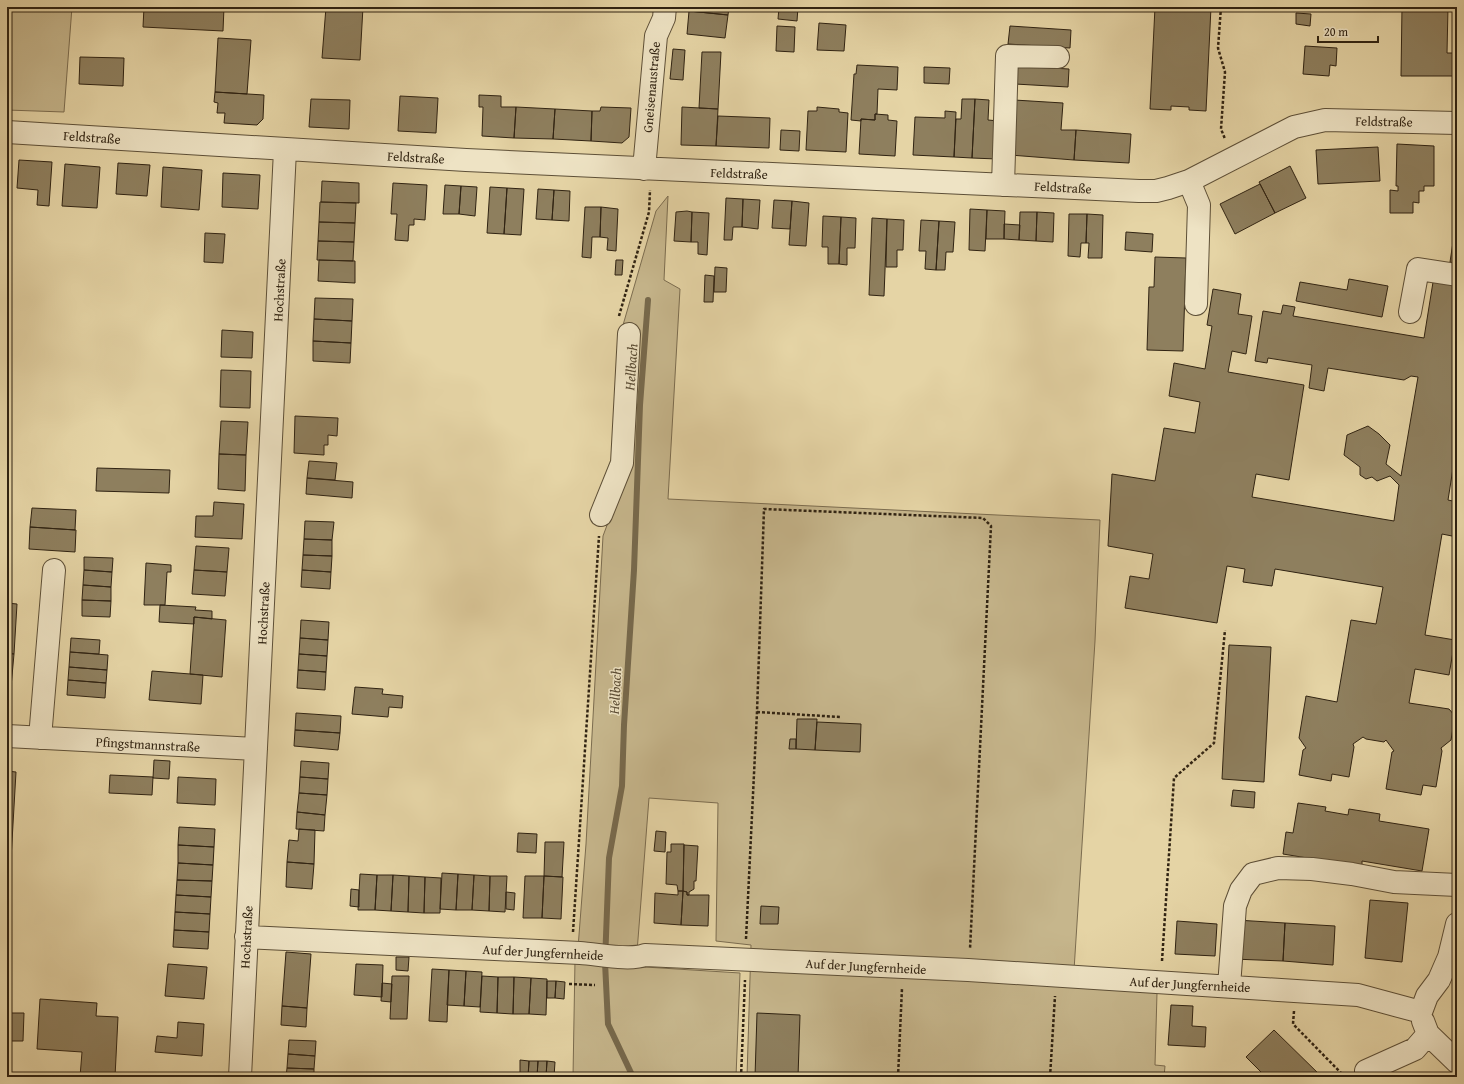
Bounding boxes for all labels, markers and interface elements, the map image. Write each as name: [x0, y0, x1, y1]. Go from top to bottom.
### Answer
scale bar: [1318, 18, 1378, 44]
text: 20 m: [1324, 23, 1348, 40]
street label: Gneisenaustraße: [638, 41, 665, 133]
street label: Feldstraße: [1355, 112, 1413, 131]
street label: Feldstraße: [63, 126, 121, 149]
street label: Feldstraße: [387, 147, 445, 168]
street label: Feldstraße: [710, 163, 768, 184]
street label: Feldstraße: [1034, 177, 1092, 198]
street label: Hochstraße: [268, 258, 291, 322]
water label: Hellbach: [619, 343, 643, 392]
street label: Hochstraße: [252, 581, 275, 645]
water label: Hellbach: [604, 667, 626, 716]
street label: Pfingstmannstraße: [95, 732, 201, 757]
street label: Hochstraße: [235, 905, 258, 969]
street label: Auf der Jungfernheide: [482, 940, 604, 965]
street label: Auf der Jungfernheide: [805, 954, 927, 979]
street label: Auf der Jungfernheide: [1129, 972, 1251, 997]

